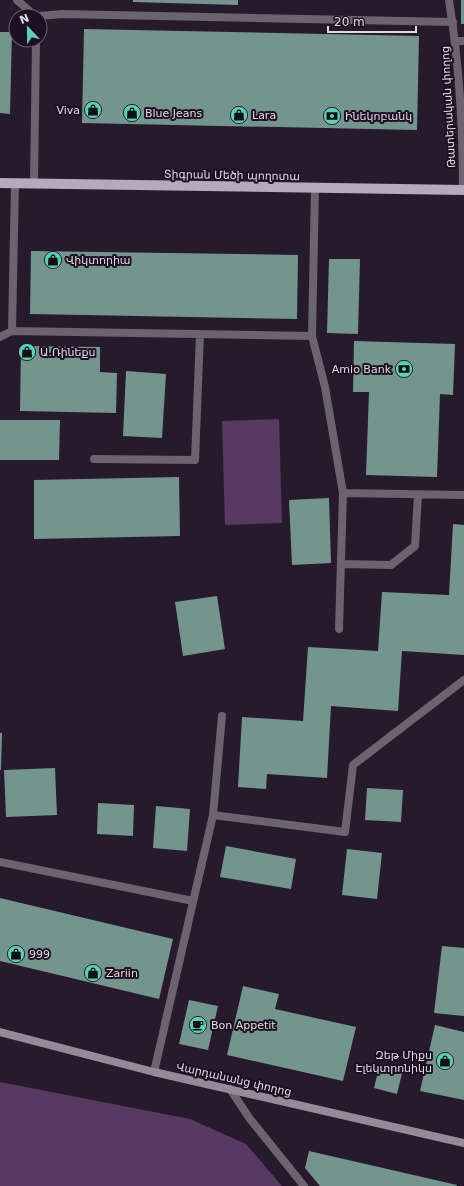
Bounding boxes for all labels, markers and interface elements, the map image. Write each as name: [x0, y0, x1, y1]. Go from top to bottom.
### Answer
north arrow: [8, 8, 48, 48]
scale bar: [328, 8, 416, 34]
text: N: [18, 11, 31, 27]
text: 20 m: [334, 15, 365, 29]
street label: Թատերական փողոց: [439, 46, 458, 168]
shop icon: Viva: [83, 100, 103, 120]
shop icon: Blue Jeans: [122, 103, 142, 123]
place label: Viva: [56, 104, 80, 117]
shop icon: Lara: [229, 105, 249, 125]
bank icon: Ինեկոբանկ: [322, 106, 342, 126]
place label: Blue Jeans: [145, 107, 203, 120]
place label: Lara: [252, 109, 276, 122]
place label: Ինեկոբանկ: [345, 110, 412, 123]
street label: Տիգրան Մեծի պողոտա: [164, 168, 300, 183]
shop icon: Վիկտորիա: [43, 250, 63, 270]
place label: Վիկտորիա: [66, 254, 131, 267]
shop icon: Ա.Ռինեքս: [17, 342, 37, 362]
place label: Ա.Ռինեքս: [40, 346, 96, 359]
bank icon: Amio Bank: [394, 359, 414, 379]
place label: Amio Bank: [332, 363, 392, 376]
shop icon: 999: [6, 944, 26, 964]
place label: 999: [29, 948, 50, 961]
shop icon: Zariin: [83, 963, 103, 983]
place label: Zariin: [106, 967, 138, 980]
cafe icon: Bon Appetit: [188, 1015, 208, 1035]
place label: Bon Appetit: [211, 1019, 276, 1032]
place label: Զեթ Միքս Էլեկտրոնիկս: [355, 1049, 432, 1075]
shop icon: Զեթ Միքս Էլեկտրոնիկս: [435, 1051, 455, 1071]
street label: Վարդանանց փողոց: [175, 1060, 293, 1099]

